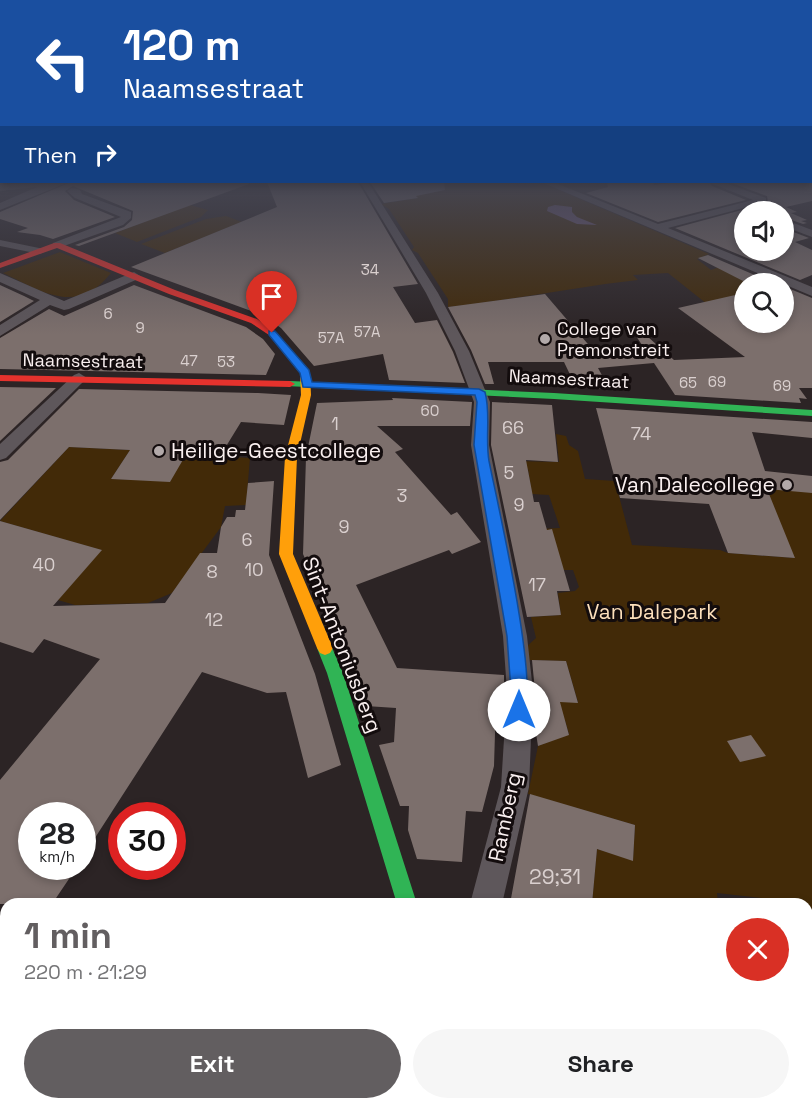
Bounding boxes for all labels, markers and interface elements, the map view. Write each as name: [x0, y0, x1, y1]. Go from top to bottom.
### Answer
text: 120 m: [123, 19, 241, 72]
icon: left: [24, 24, 102, 102]
text: Naamsestraat: [123, 71, 304, 106]
icon: right: [89, 138, 122, 171]
text: Then: [24, 141, 77, 169]
map controls: [734, 201, 794, 333]
button: sound: [734, 201, 794, 261]
house number: 34: [361, 260, 379, 279]
pin: [246, 271, 297, 333]
button: search: [734, 273, 794, 333]
icon: arrive: [255, 280, 288, 313]
house number: 6: [103, 304, 113, 323]
place label: College van Premonstreit: [557, 317, 670, 361]
house number: 9: [135, 318, 145, 337]
house number: 57A: [354, 322, 381, 341]
house number: 57A: [318, 328, 345, 347]
marker: College van Premonstreit: [538, 332, 552, 346]
street label: Naamsestraat: [22, 348, 144, 373]
house number: 47: [180, 351, 198, 370]
house number: 53: [217, 352, 235, 371]
street label: Naamsestraat: [508, 364, 630, 393]
house number: 69: [708, 372, 726, 391]
house number: 65: [679, 373, 697, 392]
house number: 69: [773, 376, 791, 395]
house number: 60: [421, 401, 439, 420]
house number: 1: [331, 412, 339, 435]
house number: 66: [502, 416, 524, 439]
house number: 74: [631, 422, 651, 445]
place label: Heilige-Geestcollege: [171, 437, 381, 464]
marker: Heilige-Geestcollege: [152, 444, 166, 458]
house number: 5: [504, 461, 514, 484]
place label: Van Dalecollege: [615, 471, 775, 498]
marker: Van Dalecollege: [780, 478, 794, 492]
house number: 3: [397, 484, 407, 507]
house number: 9: [513, 493, 525, 516]
house number: 9: [338, 515, 350, 538]
house number: 6: [241, 528, 253, 551]
house number: 40: [33, 553, 55, 576]
street label: Sint-Antoniusberg: [297, 553, 388, 737]
house number: 10: [244, 558, 264, 581]
house number: 8: [206, 560, 218, 583]
house number: 17: [528, 573, 546, 596]
park label: Van Dalepark: [587, 598, 717, 625]
house number: 12: [205, 608, 223, 631]
position arrow: [487, 678, 551, 742]
street label: Ramberg: [482, 770, 527, 864]
speed limit sign: 30: [108, 802, 186, 880]
text: 28: [39, 814, 75, 853]
text: km/h: [39, 847, 75, 866]
house number: 29;31: [529, 863, 581, 890]
text: 1 min: [24, 913, 112, 959]
button: close: [726, 918, 789, 981]
text: 220 m · 21:29: [24, 959, 147, 985]
button: Exit: [24, 1029, 401, 1098]
button: Share: [413, 1029, 789, 1098]

